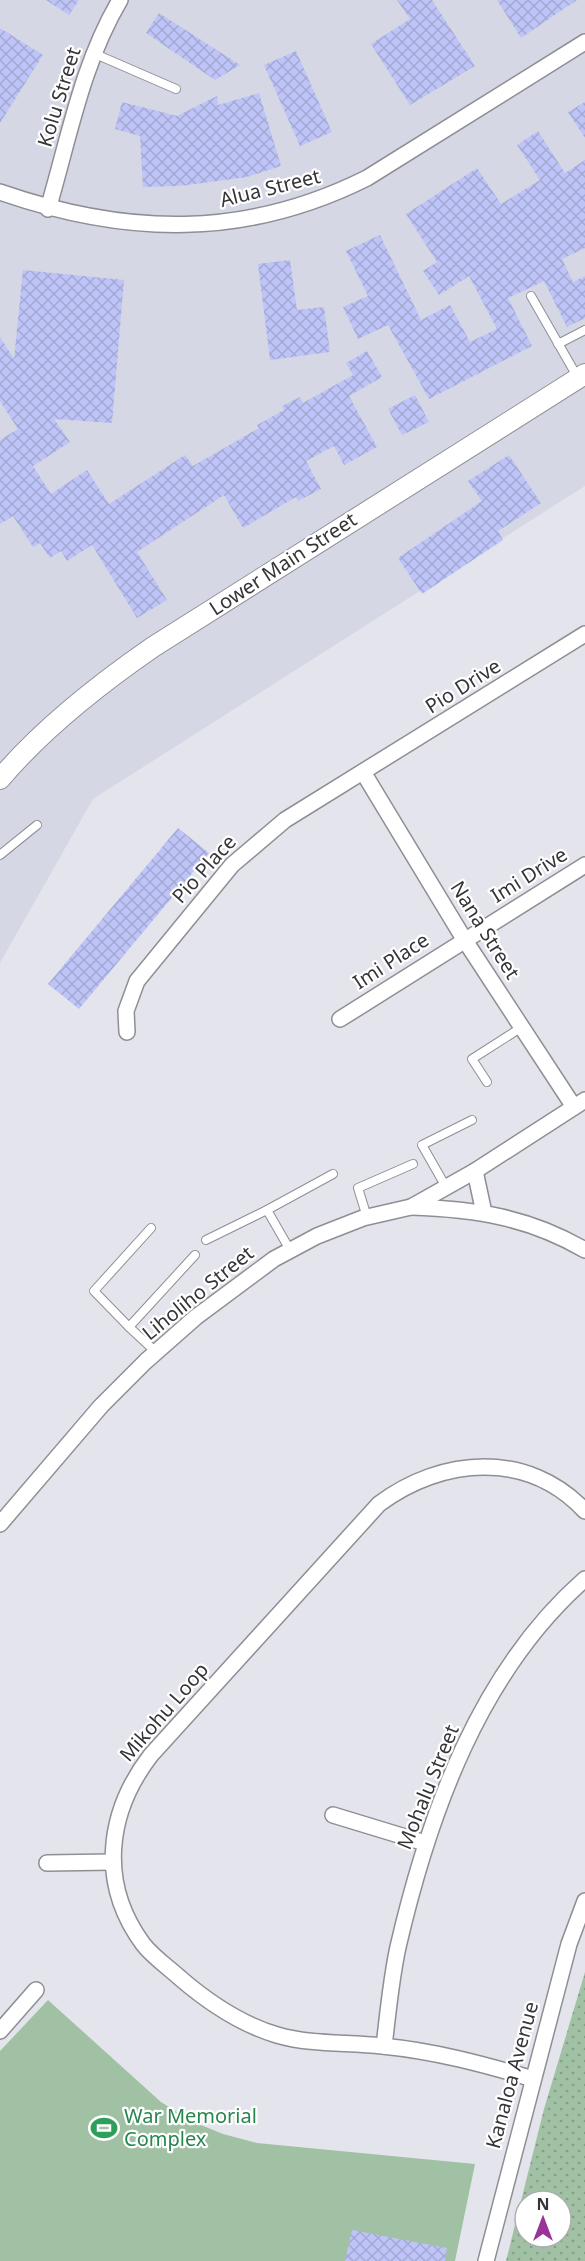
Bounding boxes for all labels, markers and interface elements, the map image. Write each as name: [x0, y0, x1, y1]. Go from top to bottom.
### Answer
street label: Kolu Street: [31, 44, 86, 150]
street label: Alua Street: [217, 162, 323, 213]
street label: Lower Main Street: [204, 506, 362, 621]
street label: Pio Drive: [420, 652, 506, 719]
street label: Pio Place: [166, 828, 242, 909]
street label: Imi Drive: [485, 841, 572, 909]
street label: Nana Street: [445, 875, 526, 984]
street label: Imi Place: [348, 926, 434, 995]
street label: Liholiho Street: [136, 1239, 259, 1346]
street label: Mikohu Loop: [113, 1656, 214, 1767]
street label: Mohalu Street: [390, 1720, 465, 1853]
street label: Kanaloa Avenue: [479, 1998, 544, 2151]
place label: War Memorial Complex: [124, 2102, 257, 2152]
sports icon: War Memorial Complex: [89, 2113, 119, 2143]
north arrow: [513, 2189, 573, 2249]
text: N: [536, 2193, 550, 2215]

